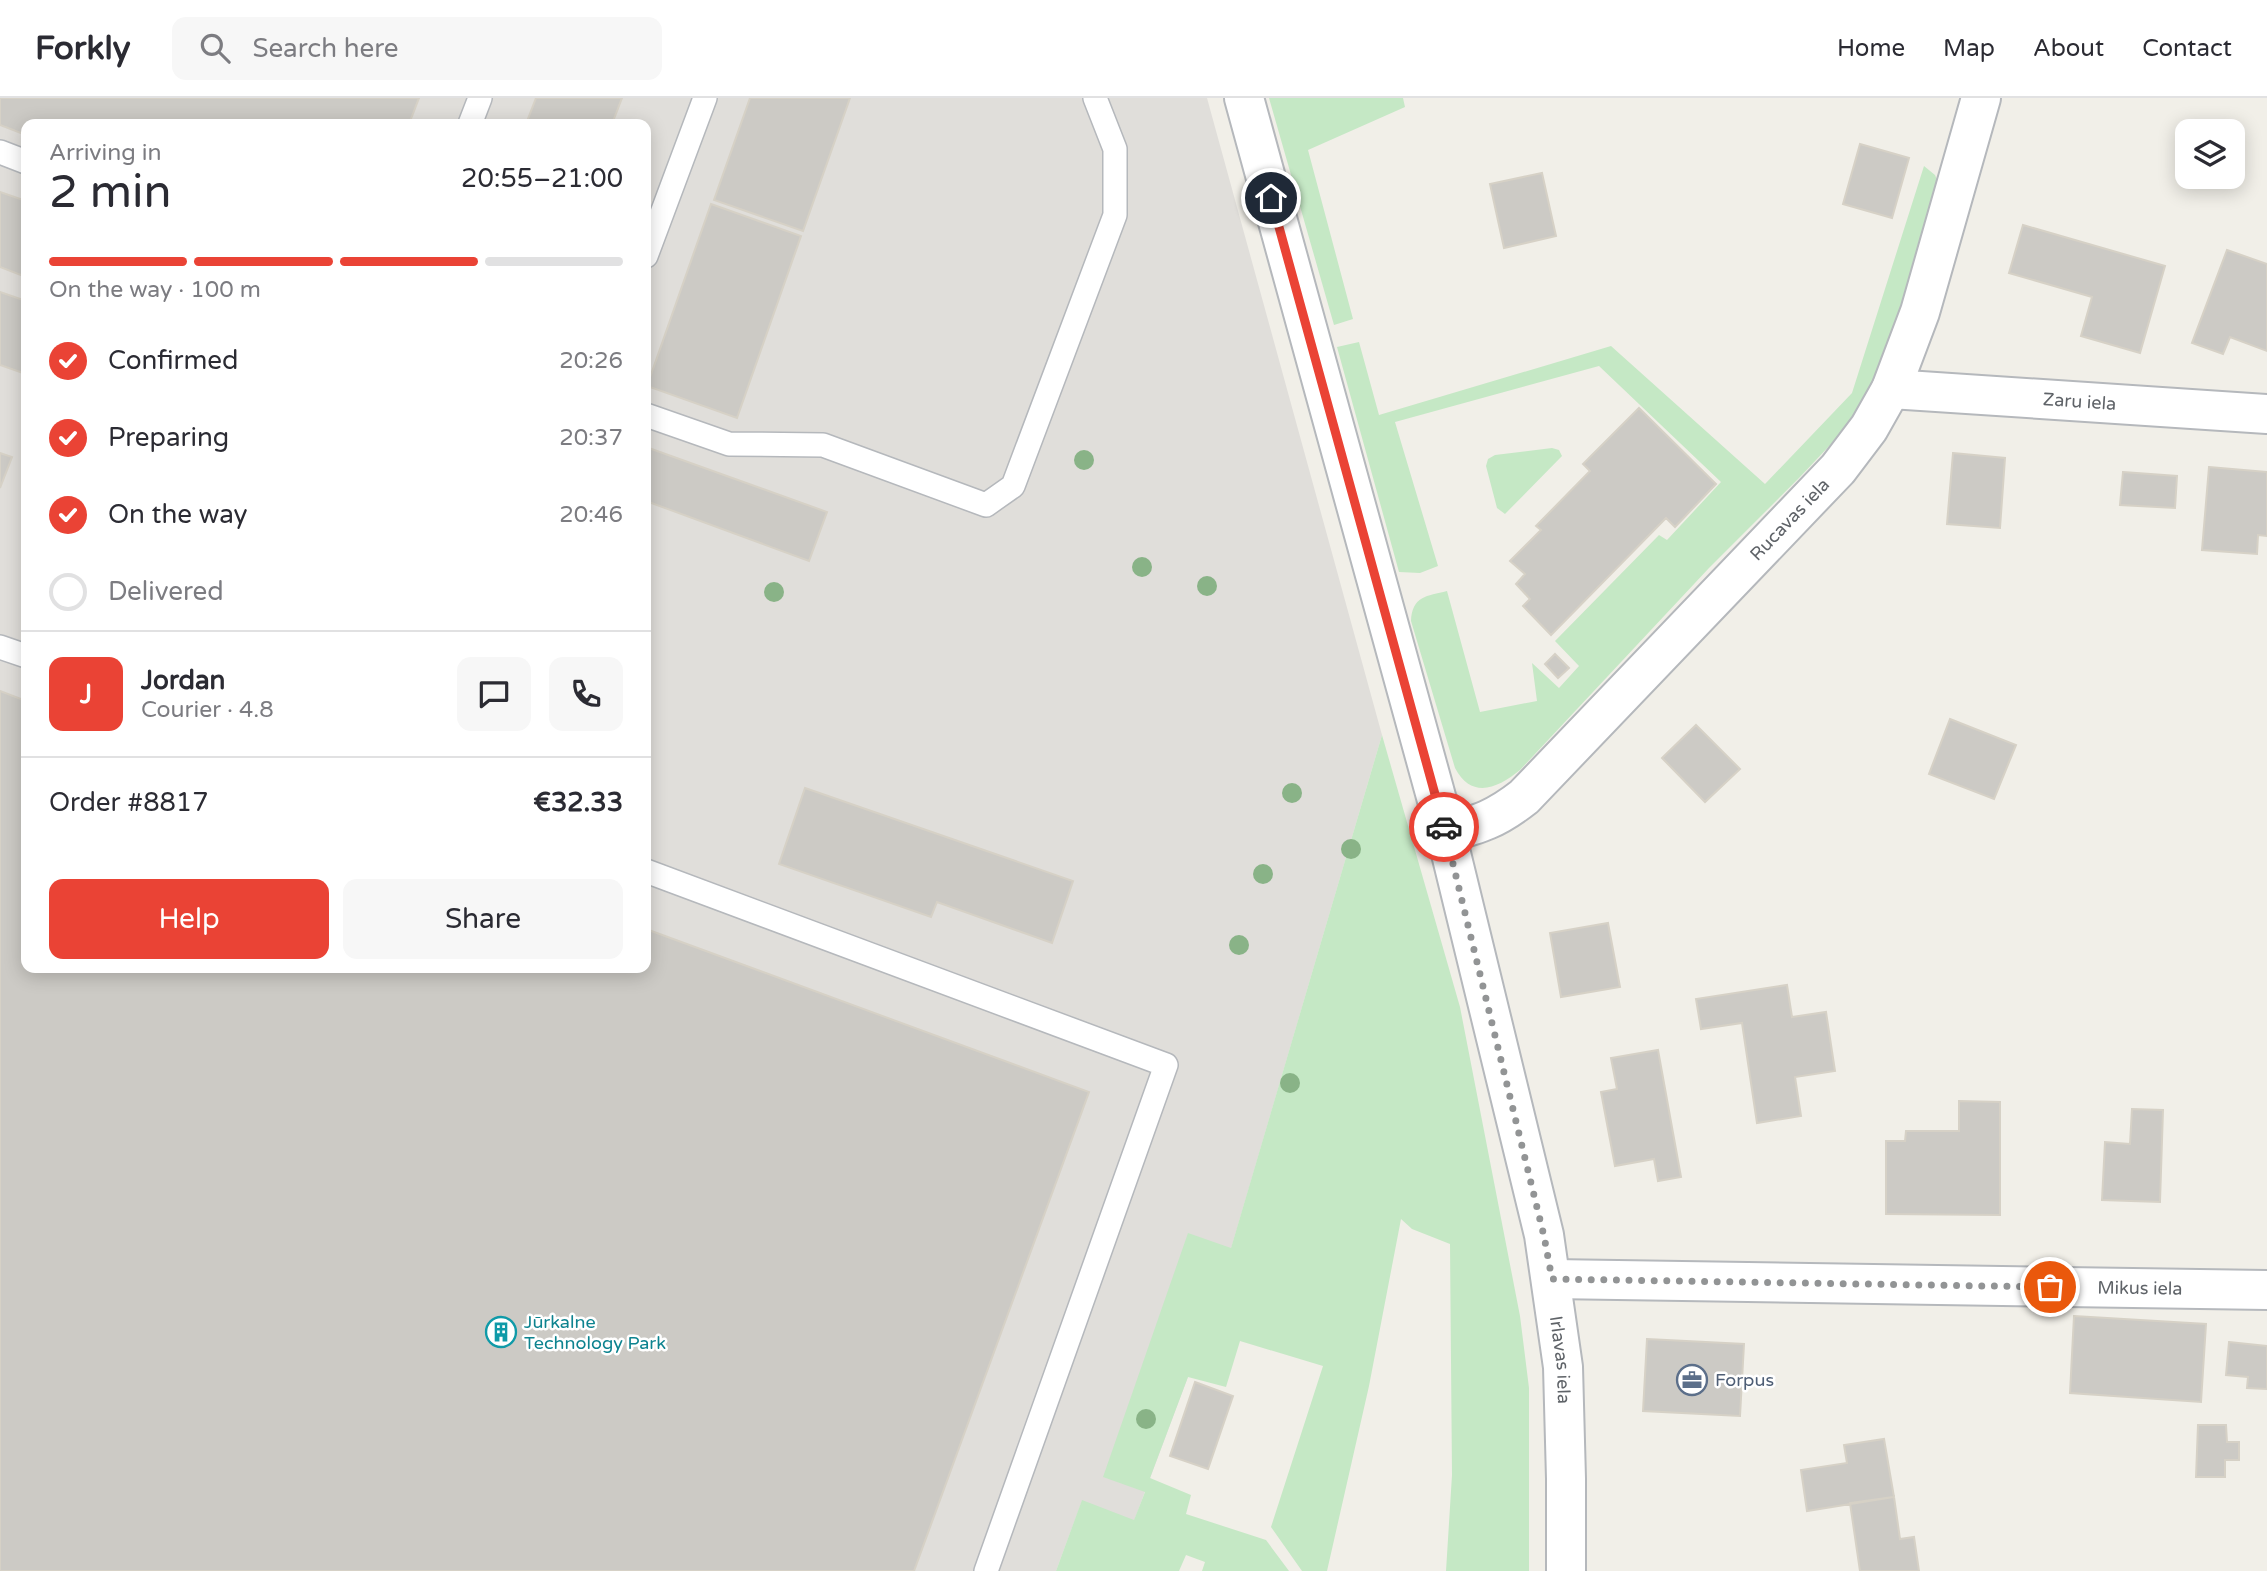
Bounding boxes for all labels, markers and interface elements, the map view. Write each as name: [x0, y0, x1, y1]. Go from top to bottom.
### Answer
search box: [172, 17, 662, 80]
text: Forkly: [35, 29, 130, 68]
icon: search: [196, 29, 234, 67]
text: Search here: [252, 33, 399, 64]
text: Home: [1837, 34, 1905, 63]
text: Map: [1943, 34, 1995, 63]
text: About: [2033, 34, 2104, 63]
text: Contact: [2142, 34, 2232, 63]
map controls: [2175, 119, 2245, 189]
button: layers: [2175, 119, 2245, 189]
text: Arriving in: [49, 139, 162, 167]
text: 20:55–21:00: [461, 163, 623, 194]
text: 2 min: [49, 165, 172, 220]
pin: [1241, 168, 1301, 228]
icon: home: [1252, 179, 1290, 217]
text: On the way · 100 m: [49, 276, 261, 304]
icon: check: [49, 342, 87, 380]
text: Confirmed: [108, 345, 238, 376]
text: 20:26: [559, 347, 623, 375]
street label: Zaru iela: [2042, 388, 2117, 415]
icon: check: [49, 419, 87, 457]
text: Preparing: [108, 422, 229, 453]
text: 20:37: [559, 424, 623, 452]
street label: Rucavas iela: [1745, 474, 1834, 565]
icon: check: [49, 496, 87, 534]
text: On the way: [108, 499, 248, 530]
text: 20:46: [559, 501, 623, 529]
text: Delivered: [108, 576, 224, 607]
button: chat: [457, 657, 531, 731]
button: phone: [549, 657, 623, 731]
text: Jordan: [141, 665, 225, 696]
text: J: [80, 679, 92, 710]
text: Courier · 4.8: [141, 696, 274, 724]
text: Order #8817: [49, 787, 209, 818]
text: €32.33: [533, 787, 623, 818]
courier: [1409, 792, 1479, 862]
icon: car: [1425, 808, 1463, 846]
button: Help: [49, 879, 329, 959]
button: Share: [343, 879, 623, 959]
pin: [2020, 1257, 2080, 1317]
icon: bag: [2031, 1268, 2069, 1306]
street label: Mikus iela: [2097, 1276, 2183, 1300]
place label: Jūrkalne Technology Park: [524, 1311, 666, 1354]
street label: Irlavas iela: [1545, 1314, 1575, 1404]
building icon: Jūrkalne Technology Park: [484, 1315, 518, 1349]
office icon: Forpus: [1675, 1363, 1709, 1397]
place label: Forpus: [1715, 1369, 1774, 1391]

